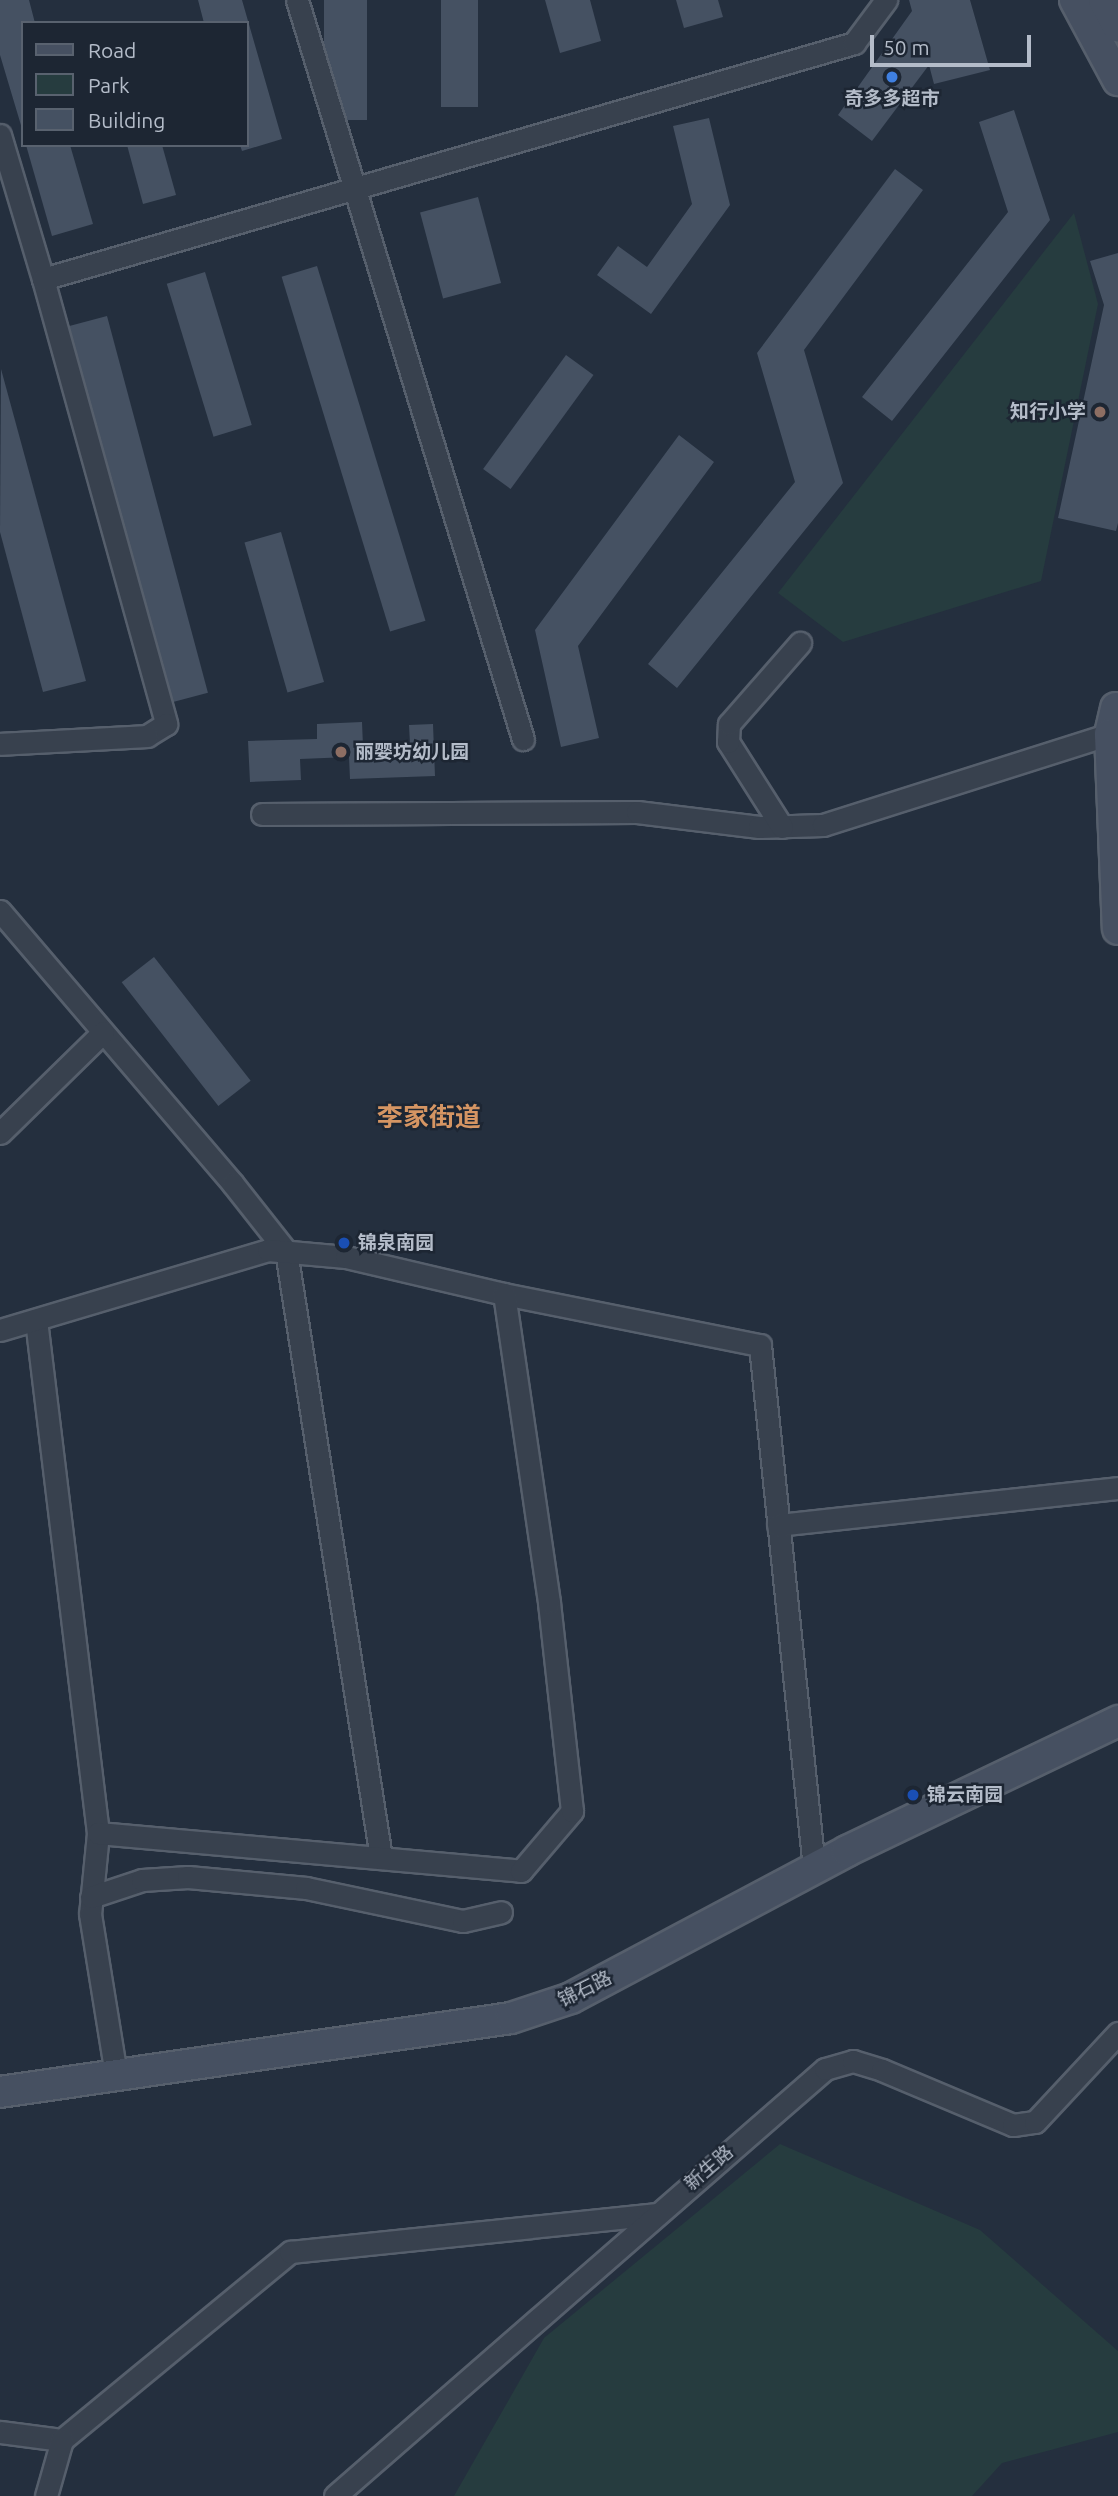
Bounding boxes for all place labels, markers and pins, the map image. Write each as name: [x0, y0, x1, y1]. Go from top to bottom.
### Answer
marker: 奇多多超市: [884, 69, 900, 85]
place label: 奇多多超市: [845, 88, 939, 110]
place label: 知行小学: [1010, 401, 1086, 423]
marker: 知行小学: [1092, 404, 1108, 420]
place label: 丽婴坊幼儿园: [355, 741, 469, 763]
marker: 丽婴坊幼儿园: [333, 744, 349, 760]
place label: 锦泉南园: [358, 1232, 434, 1254]
marker: 锦泉南园: [336, 1235, 352, 1251]
place label: 锦云南园: [927, 1784, 1003, 1806]
marker: 锦云南园: [905, 1787, 921, 1803]

